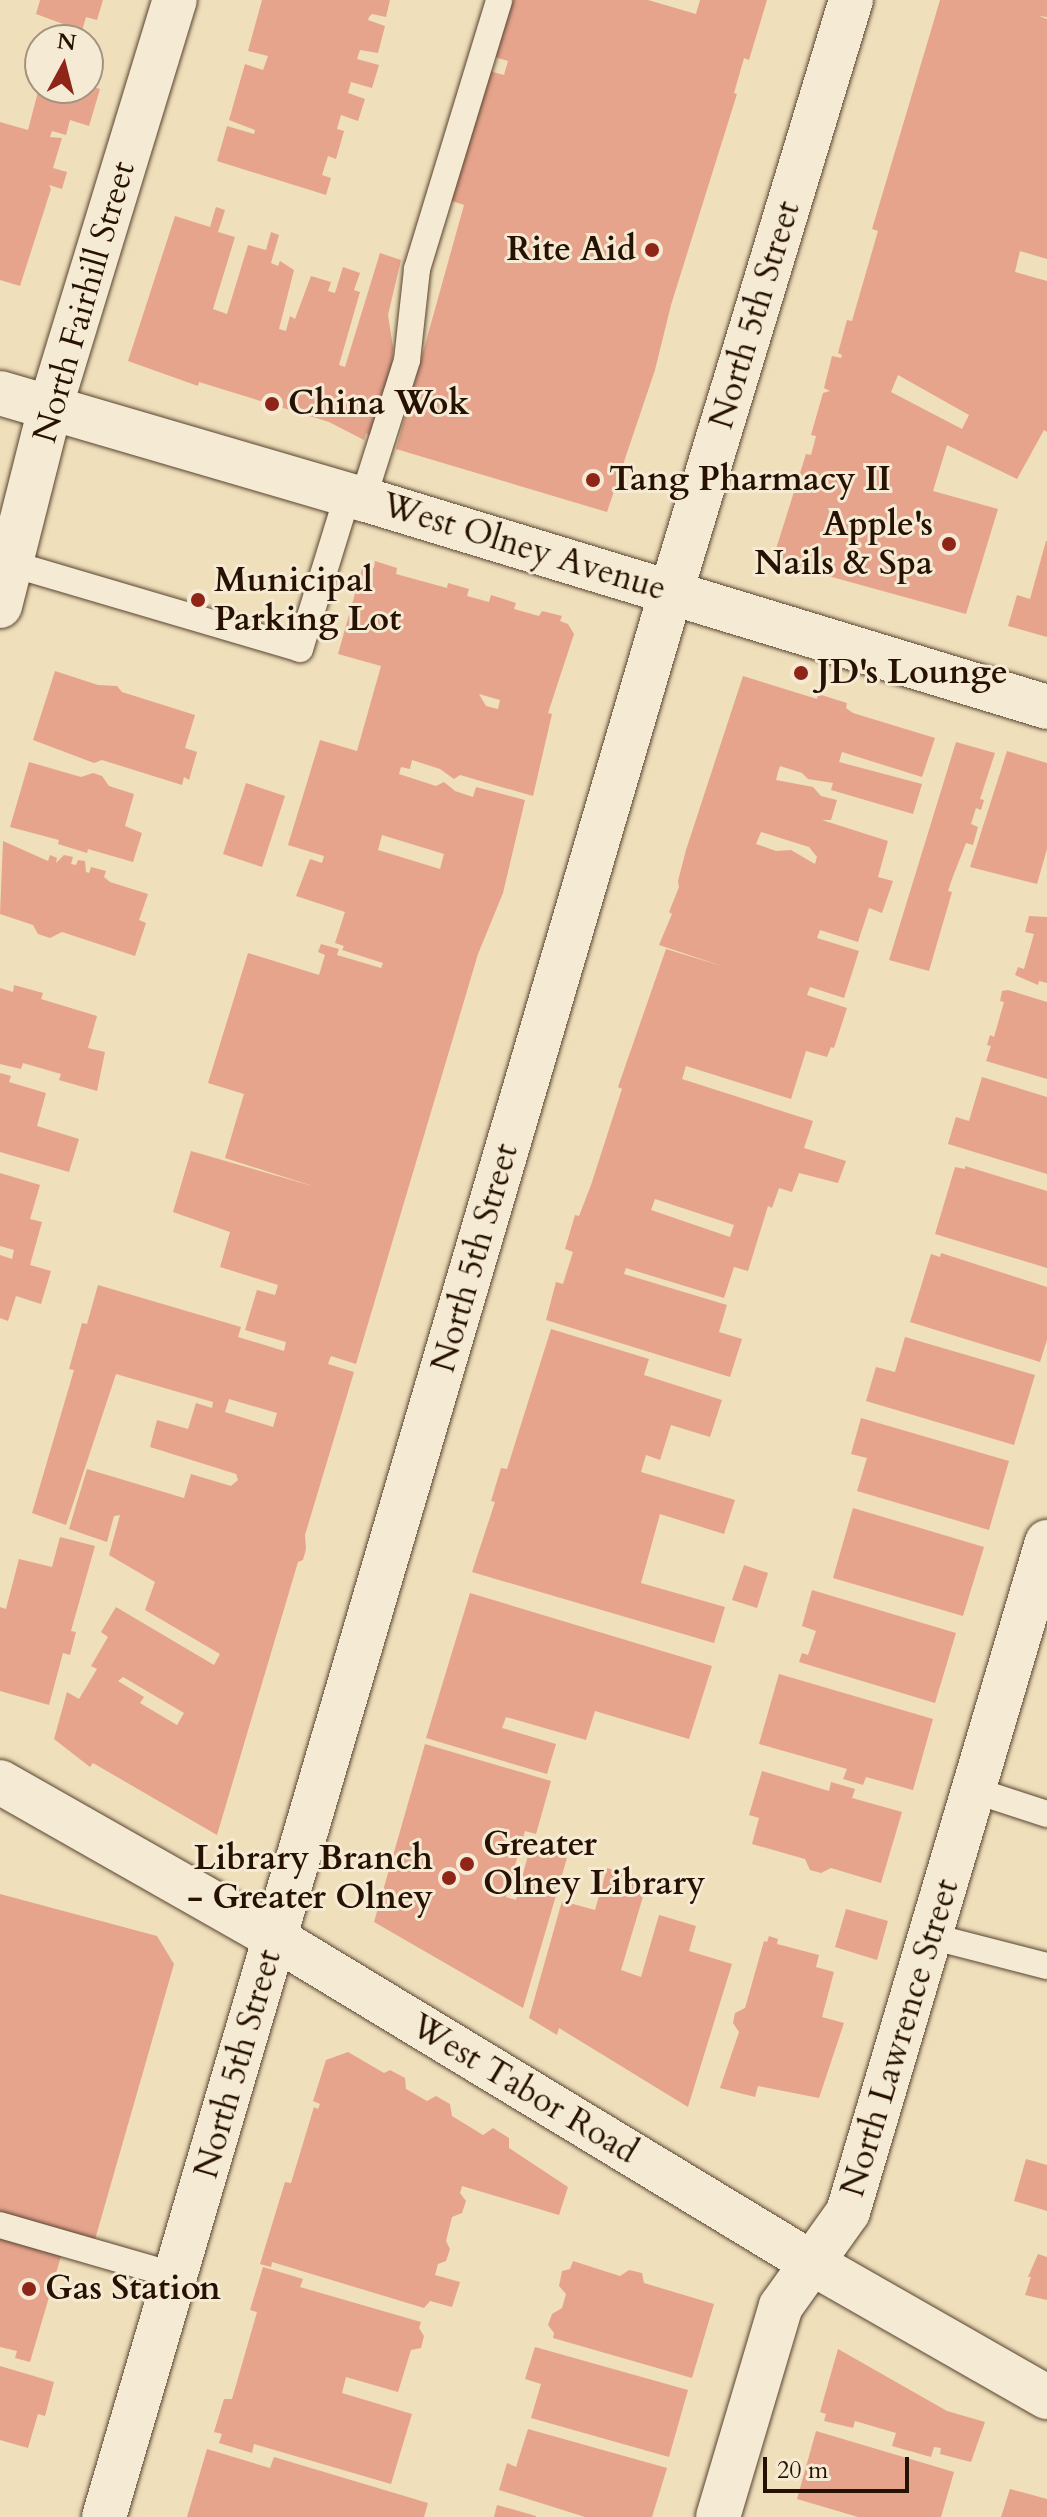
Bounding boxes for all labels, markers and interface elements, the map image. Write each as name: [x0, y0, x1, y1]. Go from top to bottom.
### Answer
north arrow: [24, 24, 104, 104]
text: N: [55, 26, 78, 58]
street label: North Fairhill Street: [24, 157, 144, 447]
street label: North 5th Street: [701, 196, 809, 434]
place label: Rite Aid: [506, 230, 636, 270]
marker: Rite Aid: [643, 241, 661, 259]
place label: China Wok: [288, 384, 470, 424]
marker: China Wok: [263, 395, 281, 413]
place label: Tang Pharmacy II: [609, 460, 891, 500]
marker: Tang Pharmacy II: [584, 471, 602, 489]
street label: West Olney Avenue: [377, 484, 671, 610]
place label: Apple's Nails & Spa: [754, 504, 933, 584]
marker: Apple's Nails & Spa: [940, 535, 958, 553]
place label: Municipal Parking Lot: [214, 560, 401, 640]
marker: Municipal Parking Lot: [189, 591, 207, 609]
place label: JD's Lounge: [817, 653, 1008, 693]
marker: JD's Lounge: [792, 664, 810, 682]
street label: North 5th Street: [423, 1139, 527, 1377]
place label: Greater Olney Library: [483, 1824, 705, 1904]
place label: Library Branch - Greater Olney: [187, 1838, 433, 1918]
marker: Greater Olney Library: [458, 1855, 476, 1873]
marker: Library Branch - Greater Olney: [440, 1869, 458, 1887]
street label: North Lawrence Street: [832, 1874, 968, 2202]
street label: North 5th Street: [186, 1945, 290, 2183]
street label: West Tabor Road: [403, 2005, 645, 2173]
place label: Gas Station: [45, 2269, 221, 2309]
marker: Gas Station: [20, 2280, 38, 2298]
scale bar: [767, 2441, 913, 2491]
text: 20 m: [777, 2454, 828, 2487]

